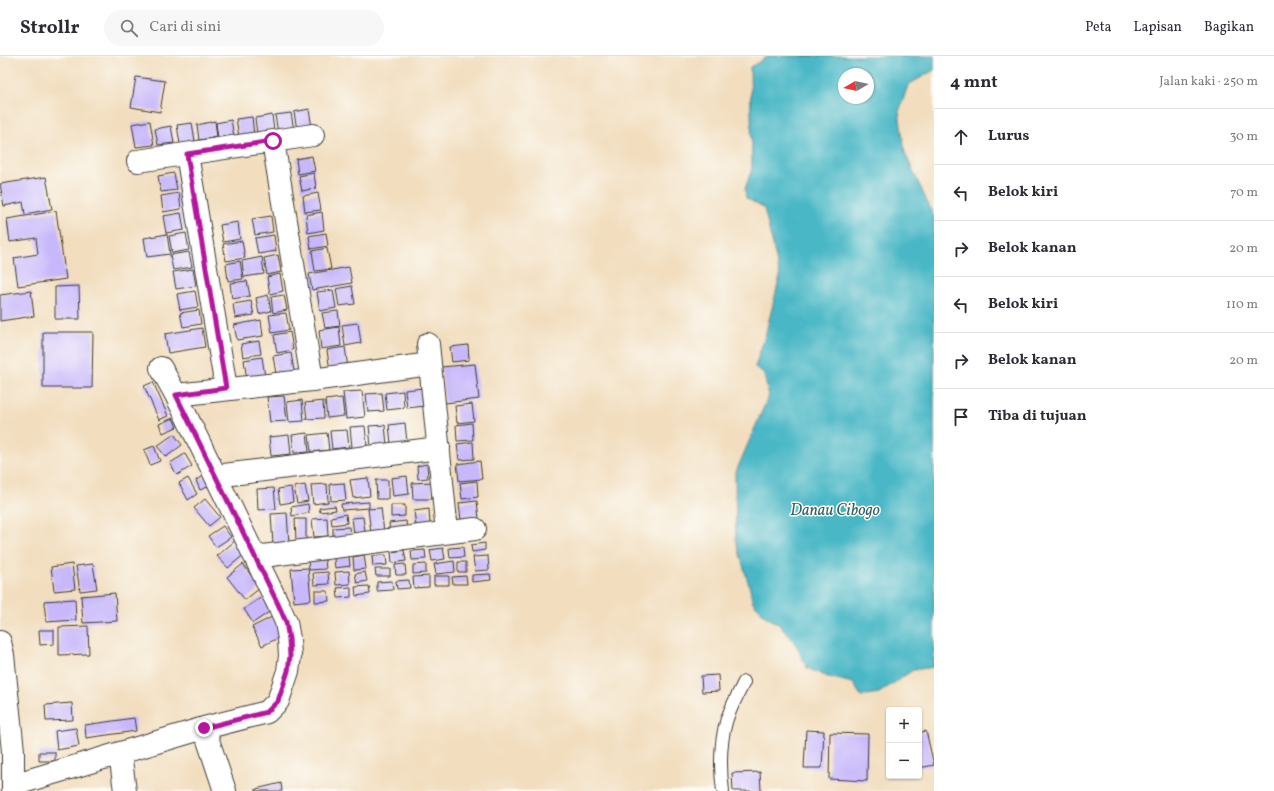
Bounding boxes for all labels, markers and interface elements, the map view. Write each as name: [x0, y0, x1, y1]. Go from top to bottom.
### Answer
search box: [104, 10, 384, 46]
text: Strollr: [20, 15, 80, 41]
icon: search: [118, 17, 140, 39]
text: Cari di sini: [150, 17, 221, 38]
text: Peta: [1085, 18, 1112, 37]
text: Lapisan: [1134, 18, 1182, 37]
text: Bagikan: [1204, 18, 1254, 37]
north arrow: [838, 68, 874, 104]
text: 4 mnt: [950, 71, 998, 94]
text: Jalan kaki · 250 m: [1159, 73, 1258, 91]
icon: ahead: [950, 126, 972, 148]
text: Lurus: [988, 126, 1029, 147]
text: 30 m: [1230, 128, 1258, 146]
route start: [264, 132, 282, 150]
icon: left: [950, 182, 972, 204]
text: Belok kiri: [988, 182, 1058, 203]
text: 70 m: [1230, 184, 1258, 202]
icon: right: [950, 238, 972, 260]
text: Belok kanan: [988, 238, 1077, 259]
text: 20 m: [1229, 240, 1258, 258]
icon: left: [950, 294, 972, 316]
text: Belok kiri: [988, 294, 1058, 315]
text: 110 m: [1226, 296, 1258, 314]
icon: right: [950, 350, 972, 372]
text: Belok kanan: [988, 350, 1077, 371]
text: 20 m: [1229, 352, 1258, 370]
icon: arrive: [950, 406, 972, 428]
text: Tiba di tujuan: [988, 406, 1087, 427]
water label: Danau Cibogo: [790, 500, 881, 522]
map controls: [886, 707, 922, 779]
button: +: [886, 707, 922, 743]
route end: [195, 719, 213, 737]
button: −: [886, 743, 922, 779]

